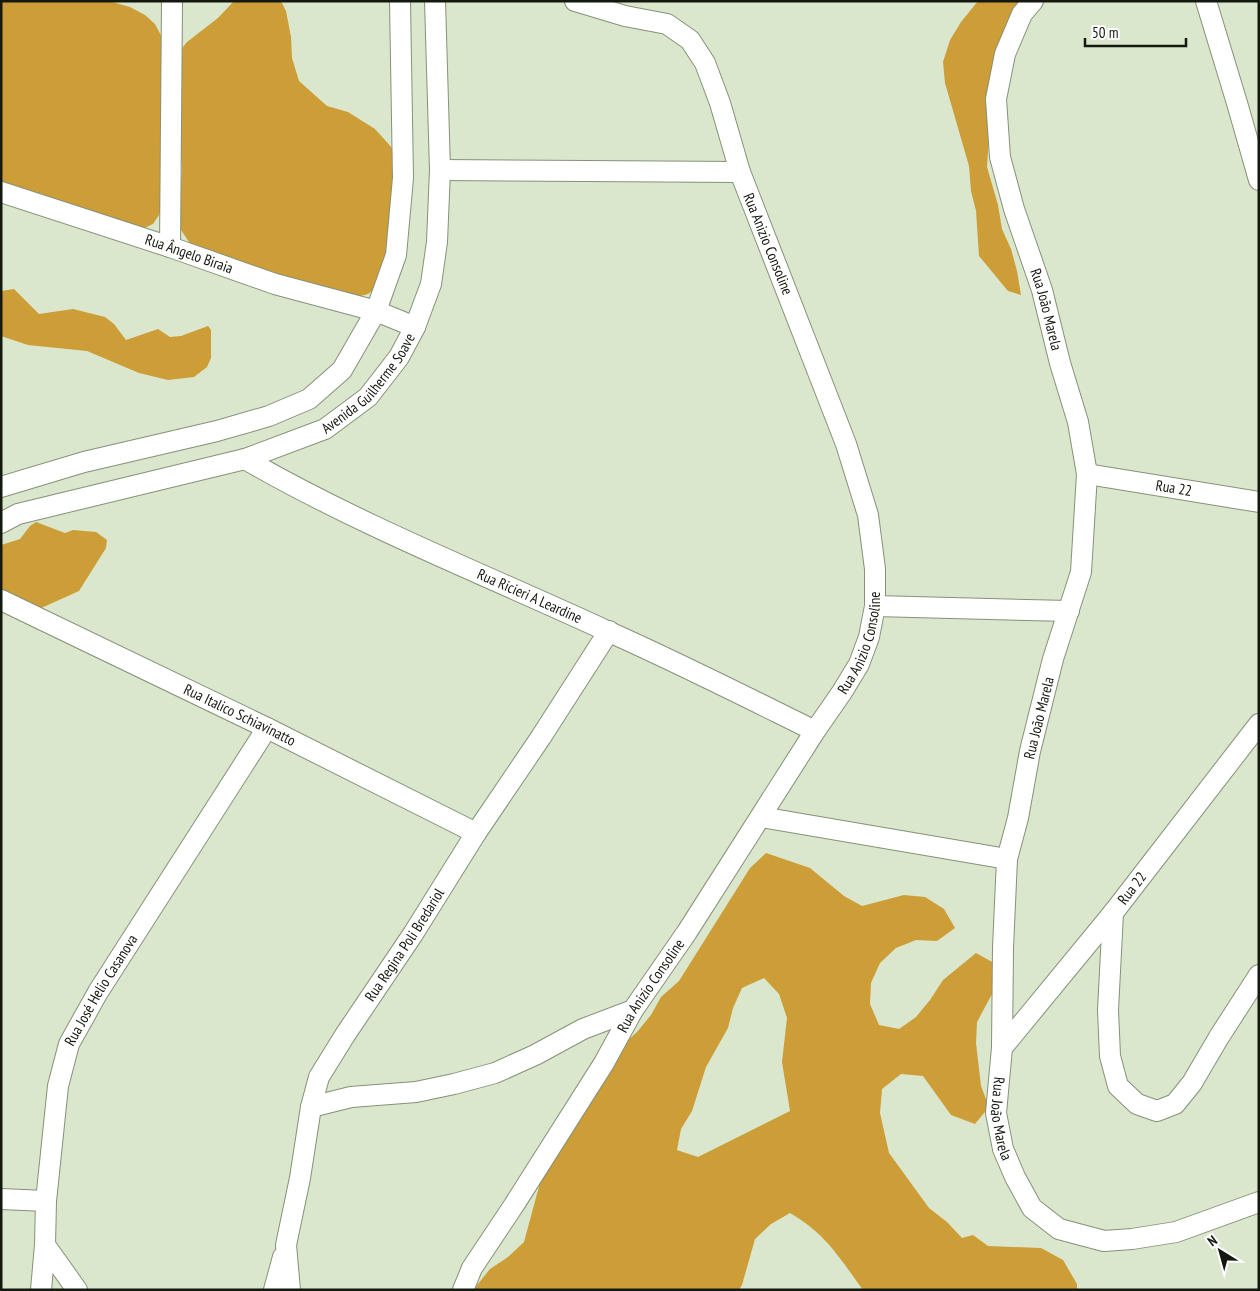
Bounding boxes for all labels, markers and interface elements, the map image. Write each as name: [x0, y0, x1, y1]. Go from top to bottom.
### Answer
scale bar: [1085, 15, 1186, 47]
text: 50 m: [1092, 23, 1118, 42]
street label: Rua Anizio Consoline: [739, 190, 798, 298]
street label: Rua Ângelo Biraia: [143, 230, 236, 277]
street label: Rua João Marela: [1026, 266, 1067, 352]
street label: Avenida Guilherme Soave: [317, 330, 419, 438]
street label: Rua 22: [1154, 475, 1193, 500]
street label: Rua Ricieri A Leardine: [474, 564, 585, 627]
street label: Rua Anizio Consoline: [833, 592, 884, 697]
street label: Rua João Marela: [1019, 675, 1058, 761]
street label: Rua Italico Schiavinatto: [181, 679, 299, 750]
street label: Rua 22: [1113, 868, 1150, 908]
street label: Rua Regina Poli Bredariol: [360, 884, 448, 1005]
street label: Rua José Helio Casanova: [60, 931, 141, 1049]
street label: Rua Anizio Consoline: [613, 935, 688, 1036]
street label: Rua João Marela: [987, 1076, 1017, 1163]
north arrow: [1195, 1226, 1245, 1276]
text: N: [1204, 1231, 1221, 1250]

